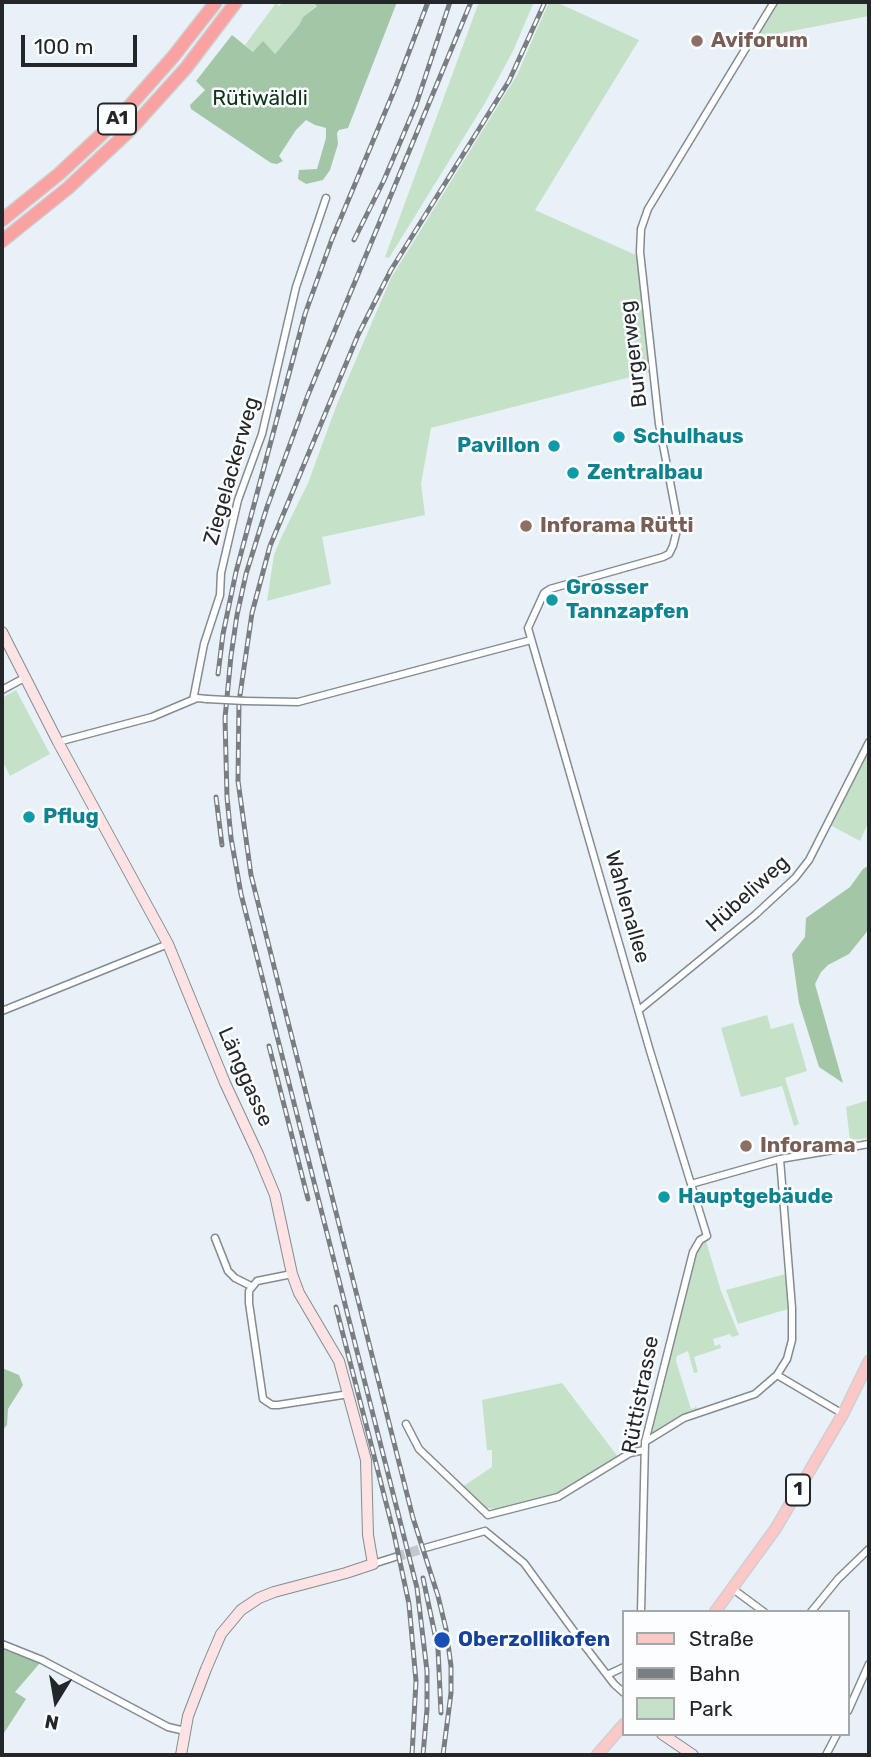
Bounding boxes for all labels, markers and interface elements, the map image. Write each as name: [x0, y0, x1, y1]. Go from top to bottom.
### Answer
scale bar: [24, 21, 140, 65]
place label: Aviforum: [711, 28, 808, 54]
marker: Aviforum: [689, 33, 705, 49]
text: 100 m: [34, 34, 93, 59]
park label: Rütiwäldli: [212, 86, 308, 112]
road number: A1: [98, 104, 136, 134]
street label: Burgerweg: [615, 299, 653, 409]
street label: Ziegelackerweg: [199, 394, 265, 548]
place label: Schulhaus: [633, 424, 744, 450]
marker: Schulhaus: [611, 429, 627, 445]
place label: Pavillon: [457, 433, 540, 459]
marker: Pavillon: [546, 438, 562, 454]
place label: Zentralbau: [587, 460, 703, 486]
marker: Zentralbau: [565, 465, 581, 481]
place label: Inforama Rütti: [540, 513, 694, 539]
marker: Inforama Rütti: [518, 518, 534, 534]
place label: Grosser Tannzapfen: [566, 575, 689, 625]
marker: Grosser Tannzapfen: [544, 592, 560, 608]
place label: Pflug: [43, 804, 99, 830]
marker: Pflug: [21, 809, 37, 825]
street label: Wahlenallee: [599, 848, 655, 966]
street label: Hübeliweg: [701, 850, 795, 938]
street label: Länggasse: [212, 1023, 278, 1131]
place label: Inforama: [760, 1133, 856, 1159]
marker: Inforama: [738, 1138, 754, 1154]
place label: Hauptgebäude: [678, 1184, 833, 1210]
marker: Hauptgebäude: [656, 1189, 672, 1205]
street label: Rüttistrasse: [617, 1334, 665, 1456]
road number: 1: [786, 1474, 810, 1506]
legend: [622, 1610, 850, 1736]
text: Straße: [689, 1626, 754, 1651]
place label: Oberzollikofen: [458, 1627, 610, 1653]
marker: Oberzollikofen: [432, 1630, 452, 1650]
text: Bahn: [689, 1661, 740, 1686]
north arrow: [21, 1666, 91, 1736]
text: Park: [689, 1696, 733, 1721]
text: N: [43, 1710, 61, 1735]

